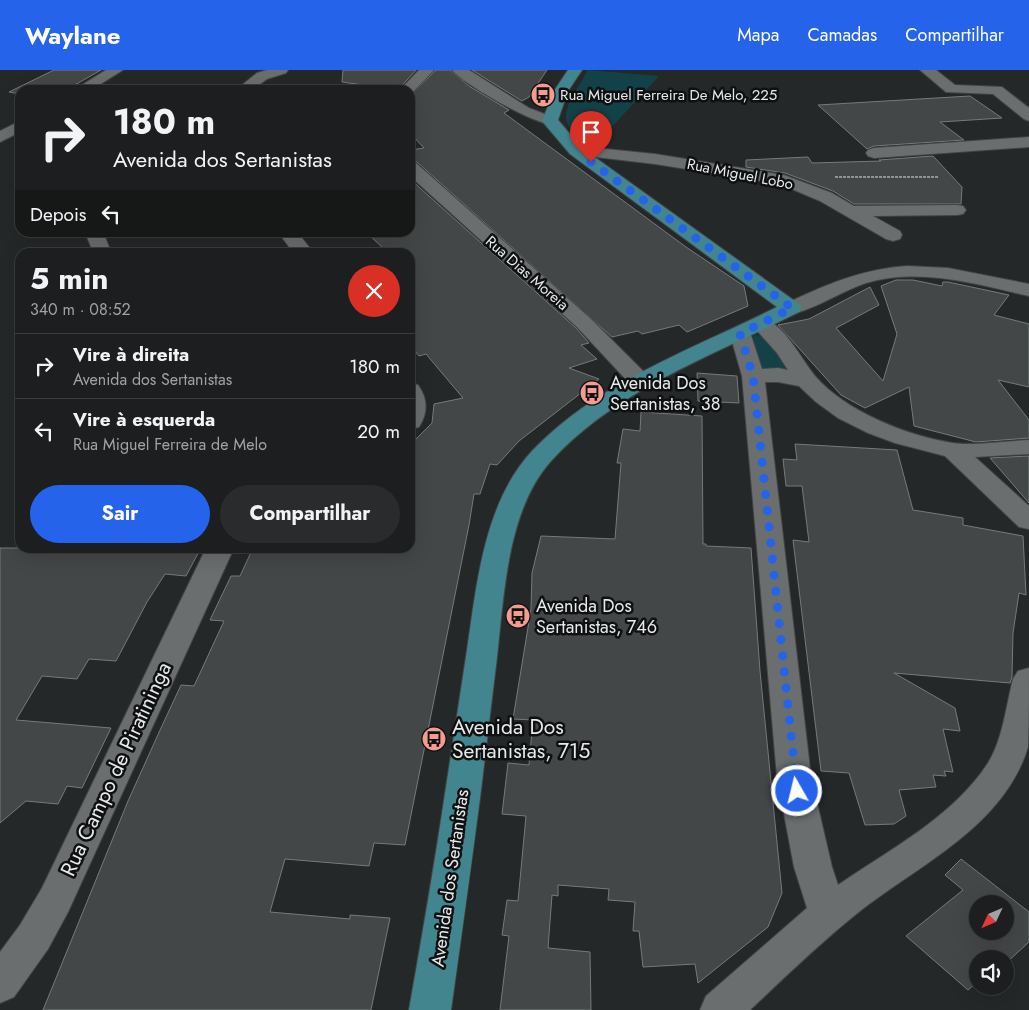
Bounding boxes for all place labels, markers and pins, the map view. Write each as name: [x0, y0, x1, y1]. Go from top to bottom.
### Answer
bus stop icon: Rua Miguel Ferreira De Melo, 225: [530, 82, 556, 108]
place label: Rua Miguel Ferreira De Melo, 225: [560, 84, 777, 106]
pin: [570, 111, 612, 162]
place label: Avenida Dos Sertanistas, 38: [610, 370, 721, 417]
bus stop icon: Avenida Dos Sertanistas, 38: [579, 380, 605, 406]
place label: Avenida Dos Sertanistas, 746: [536, 593, 657, 640]
bus stop icon: Avenida Dos Sertanistas, 746: [505, 603, 531, 629]
place label: Avenida Dos Sertanistas, 715: [452, 712, 590, 766]
bus stop icon: Avenida Dos Sertanistas, 715: [421, 726, 447, 752]

